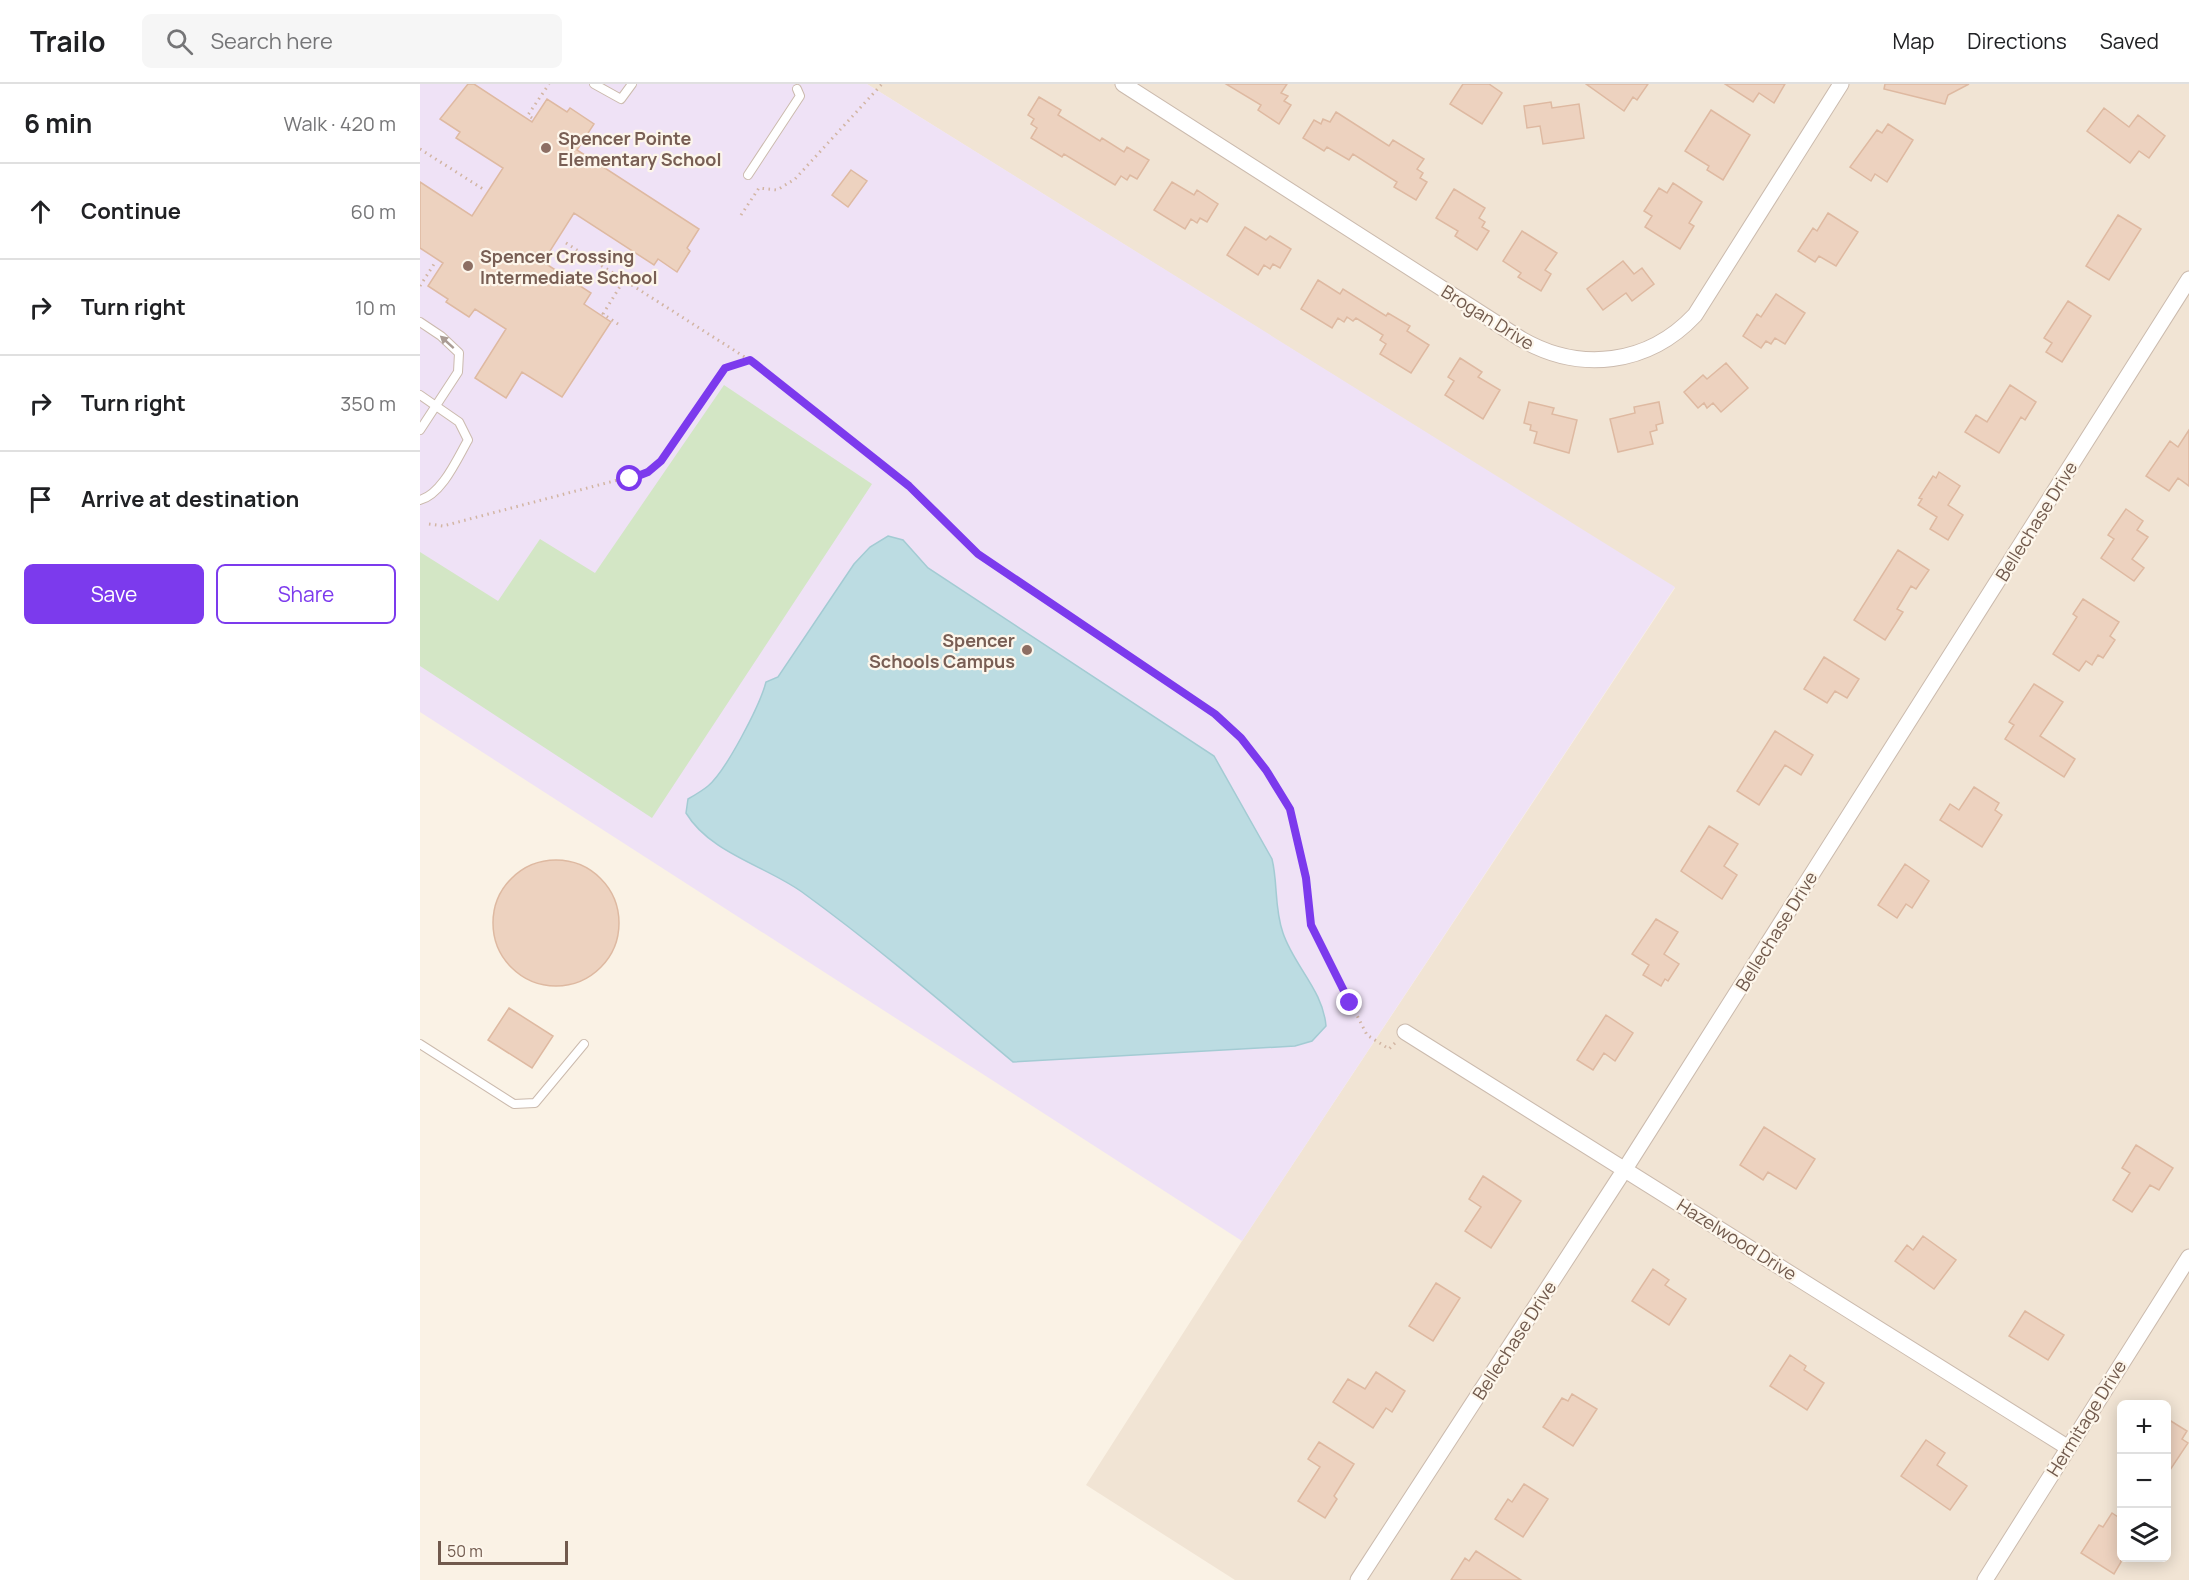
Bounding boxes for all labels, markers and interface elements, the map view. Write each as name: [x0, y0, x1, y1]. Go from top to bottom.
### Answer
search box: [142, 14, 562, 68]
text: Trailo: [30, 22, 106, 60]
icon: search: [163, 25, 196, 58]
text: Search here: [211, 26, 333, 56]
text: Map: [1893, 27, 1934, 55]
text: Directions: [1967, 27, 2067, 55]
text: Saved: [2100, 27, 2159, 55]
text: 6 min: [24, 105, 92, 141]
text: Walk · 420 m: [284, 110, 396, 137]
place label: Spencer Pointe Elementary School: [558, 126, 721, 171]
marker: Spencer Pointe Elementary School: [539, 141, 553, 155]
icon: ahead: [24, 195, 57, 228]
text: Continue: [81, 196, 181, 226]
text: 60 m: [350, 198, 396, 225]
place label: Spencer Crossing Intermediate School: [480, 244, 658, 289]
marker: Spencer Crossing Intermediate School: [461, 259, 475, 273]
street label: Brogan Drive: [1437, 279, 1539, 355]
icon: right: [24, 291, 57, 324]
text: Turn right: [81, 292, 186, 322]
text: 10 m: [355, 294, 396, 321]
one-way arrow: [440, 336, 455, 349]
icon: right: [24, 387, 57, 420]
text: Turn right: [81, 388, 186, 418]
text: 350 m: [340, 390, 396, 417]
street label: Bellechase Drive: [1990, 457, 2082, 585]
route start: [616, 465, 642, 491]
icon: arrive: [24, 483, 57, 516]
text: Arrive at destination: [81, 484, 299, 514]
button: Save: [24, 564, 204, 624]
button: Share: [216, 564, 396, 624]
place label: Spencer Schools Campus: [869, 628, 1015, 673]
marker: Spencer Schools Campus: [1020, 643, 1034, 657]
street label: Bellechase Drive: [1730, 867, 1822, 995]
route end: [1336, 989, 1362, 1015]
street label: Hazelwood Drive: [1673, 1193, 1801, 1285]
street label: Bellechase Drive: [1467, 1276, 1561, 1404]
street label: Hermitage Drive: [2041, 1355, 2131, 1481]
map controls: [2117, 1400, 2171, 1562]
button: +: [2117, 1400, 2171, 1454]
button: −: [2117, 1454, 2171, 1508]
button: layers: [2117, 1508, 2171, 1562]
scale bar: [438, 1538, 568, 1566]
text: 50 m: [447, 1540, 483, 1562]

